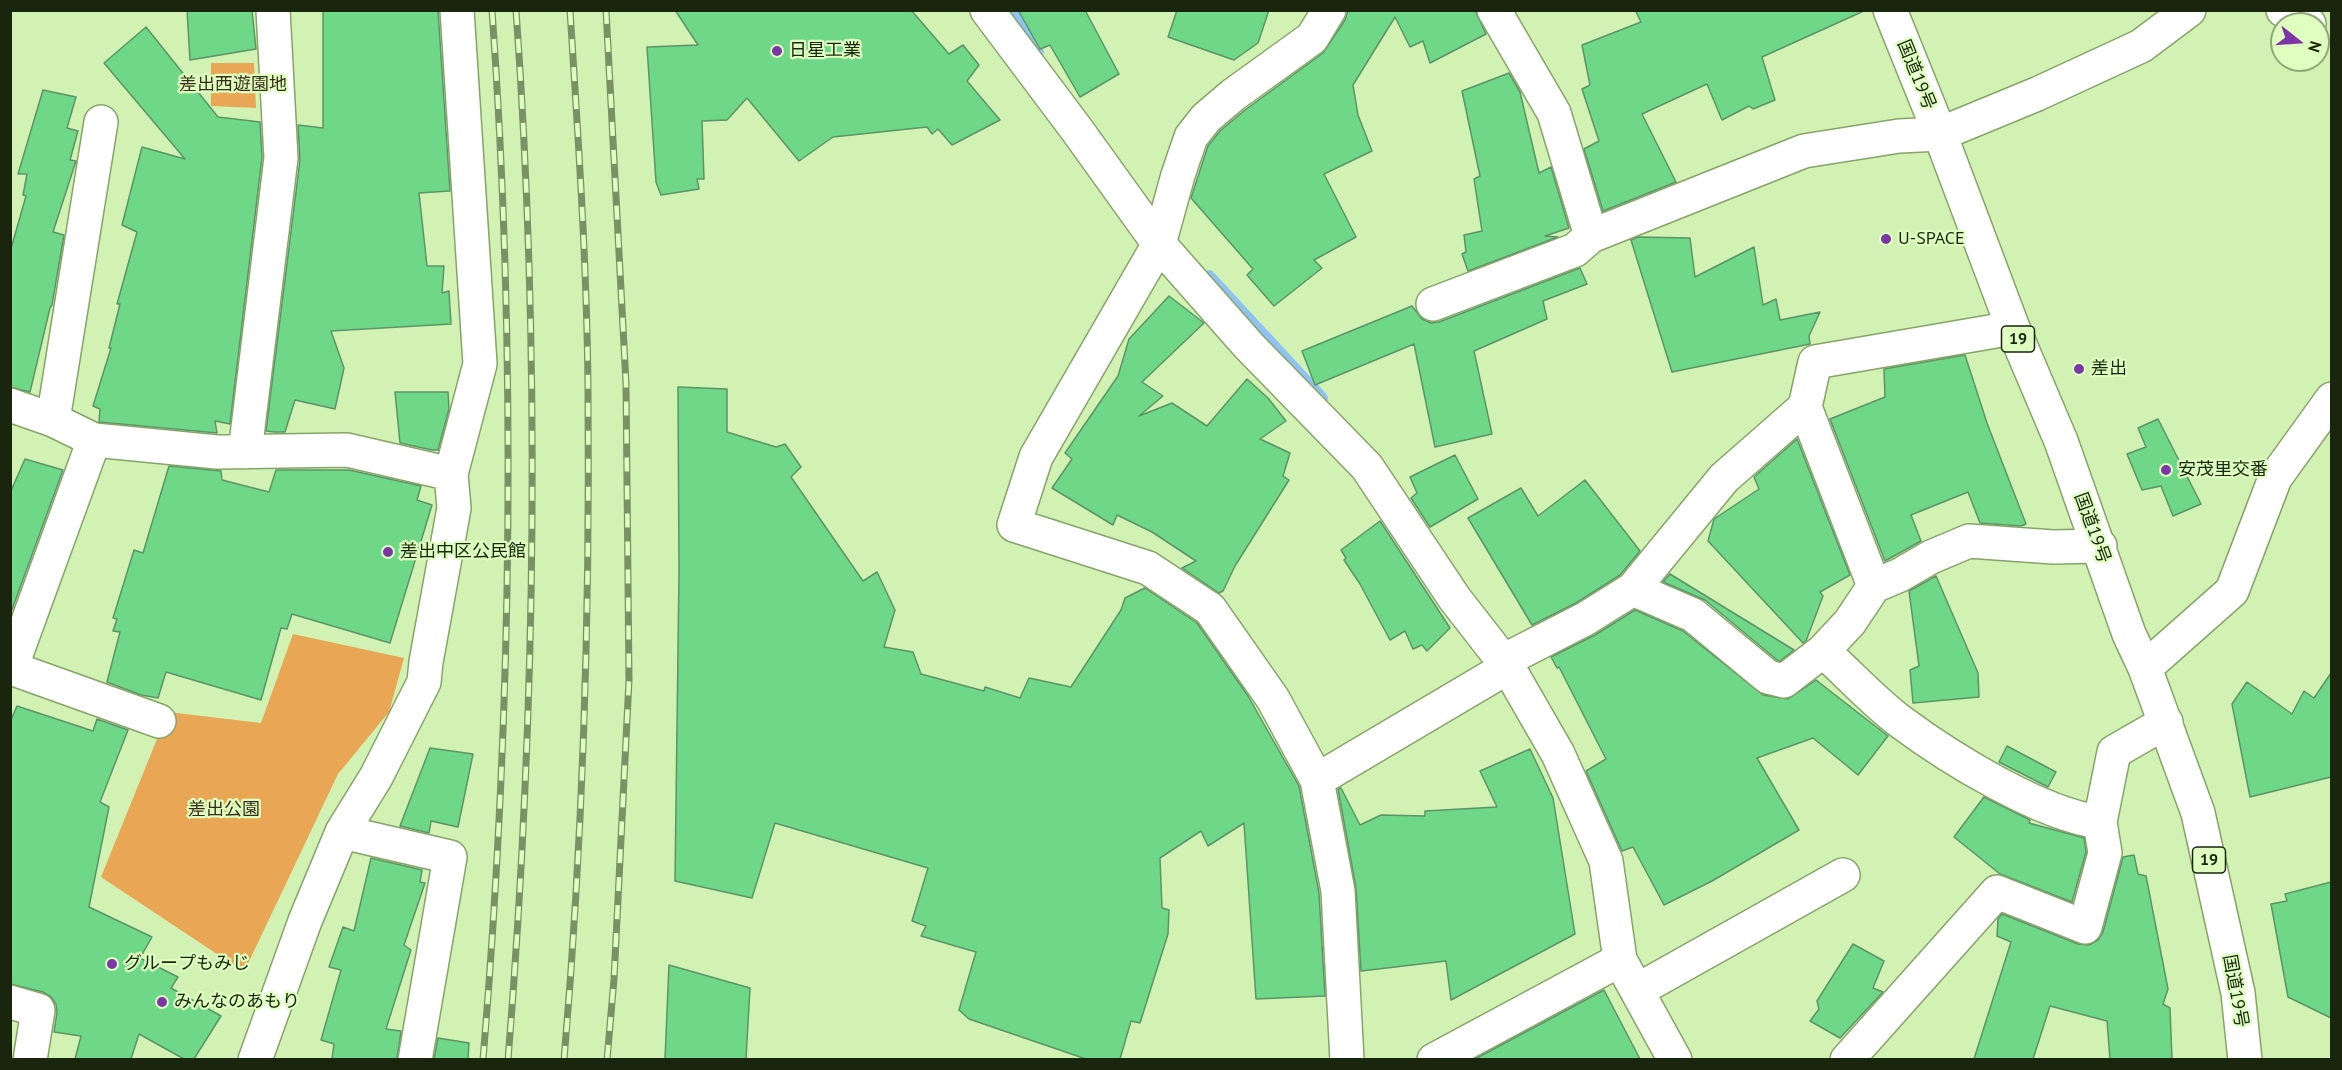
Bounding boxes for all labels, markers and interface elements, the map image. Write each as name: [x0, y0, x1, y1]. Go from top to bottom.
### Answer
north arrow: [2270, 12, 2330, 72]
street label: 国道19号: [1892, 37, 1940, 113]
text: N: [2304, 39, 2326, 55]
place label: 日星工業: [789, 40, 861, 62]
marker: 日星工業: [770, 44, 784, 58]
park label: 差出西遊園地: [179, 74, 287, 96]
place label: U-SPACE: [1898, 228, 1965, 250]
marker: U-SPACE: [1879, 232, 1893, 246]
road number: 19: [2002, 326, 2034, 352]
place label: 差出: [2091, 358, 2127, 380]
marker: 差出: [2072, 362, 2086, 376]
place label: 安茂里交番: [2178, 459, 2268, 481]
marker: 安茂里交番: [2159, 463, 2173, 477]
street label: 国道19号: [2069, 490, 2115, 566]
place label: 差出中区公民館: [400, 541, 526, 563]
marker: 差出中区公民館: [381, 545, 395, 559]
park label: 差出公園: [188, 799, 260, 821]
road number: 19: [2192, 847, 2226, 873]
place label: グループもみじ: [124, 953, 250, 975]
street label: 国道19号: [2218, 953, 2252, 1029]
marker: グループもみじ: [105, 957, 119, 971]
place label: みんなのあもり: [174, 991, 300, 1013]
marker: みんなのあもり: [155, 995, 169, 1009]

